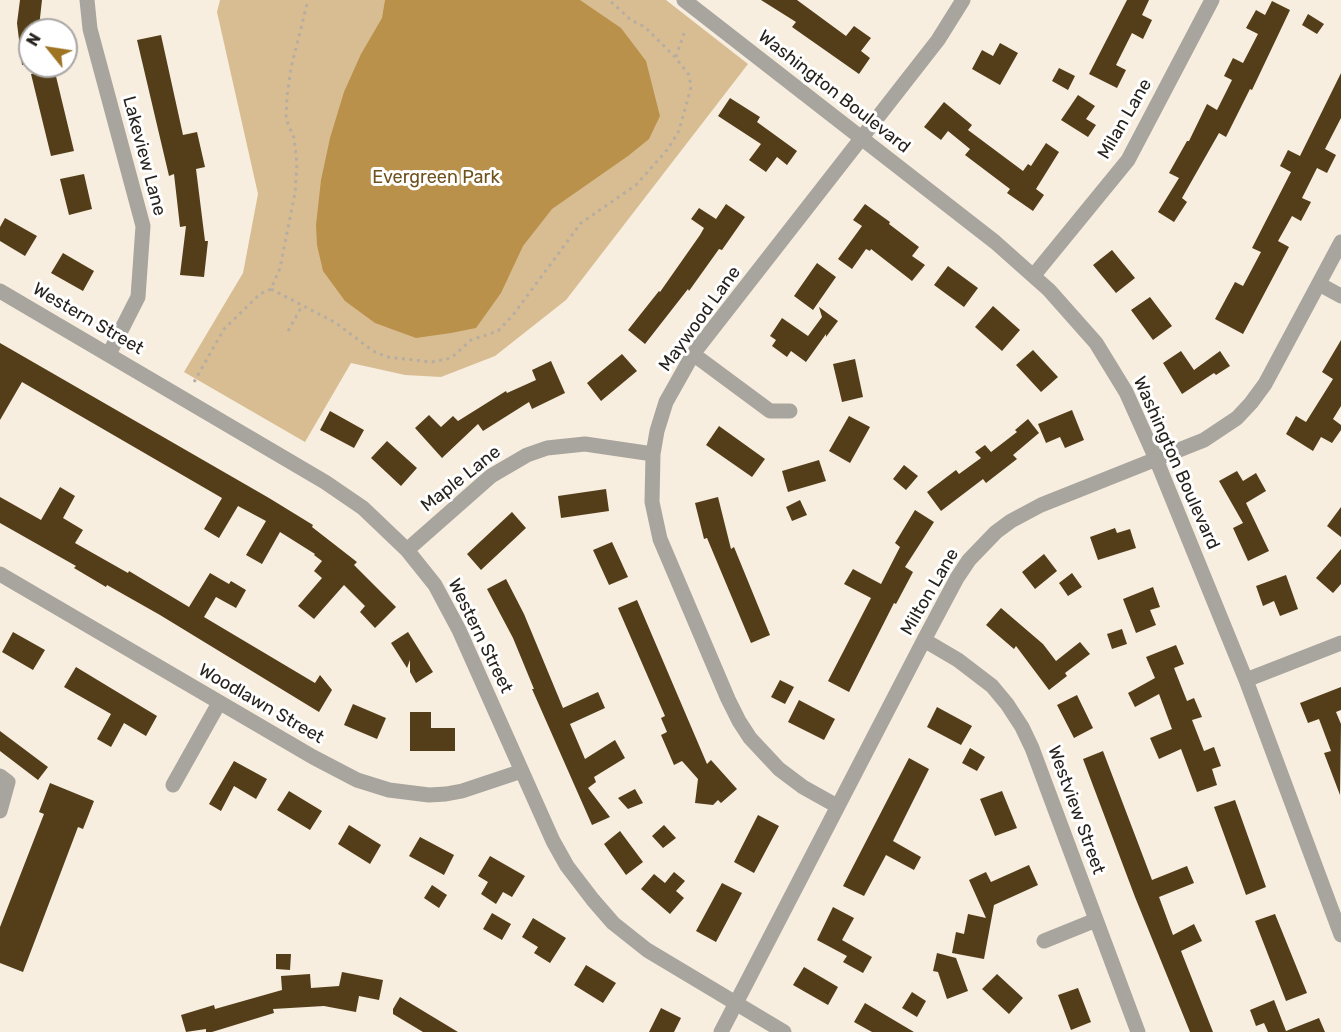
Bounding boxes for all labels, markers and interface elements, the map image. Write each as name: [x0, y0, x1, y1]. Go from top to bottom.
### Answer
north arrow: [18, 18, 78, 78]
street label: Washington Boulevard: [754, 26, 914, 158]
text: N: [23, 30, 45, 49]
street label: Milan Lane: [1093, 75, 1157, 163]
street label: Lakeview Lane: [118, 94, 170, 218]
park label: Evergreen Park: [372, 167, 500, 189]
street label: Maywood Lane: [655, 262, 745, 376]
street label: Western Street: [29, 278, 147, 360]
street label: Washington Boulevard: [1128, 373, 1224, 553]
street label: Maple Lane: [417, 441, 505, 517]
street label: Milton Lane: [896, 545, 964, 639]
street label: Western Street: [443, 575, 517, 697]
street label: Woodlawn Street: [194, 659, 328, 749]
street label: Westview Street: [1043, 743, 1109, 877]

